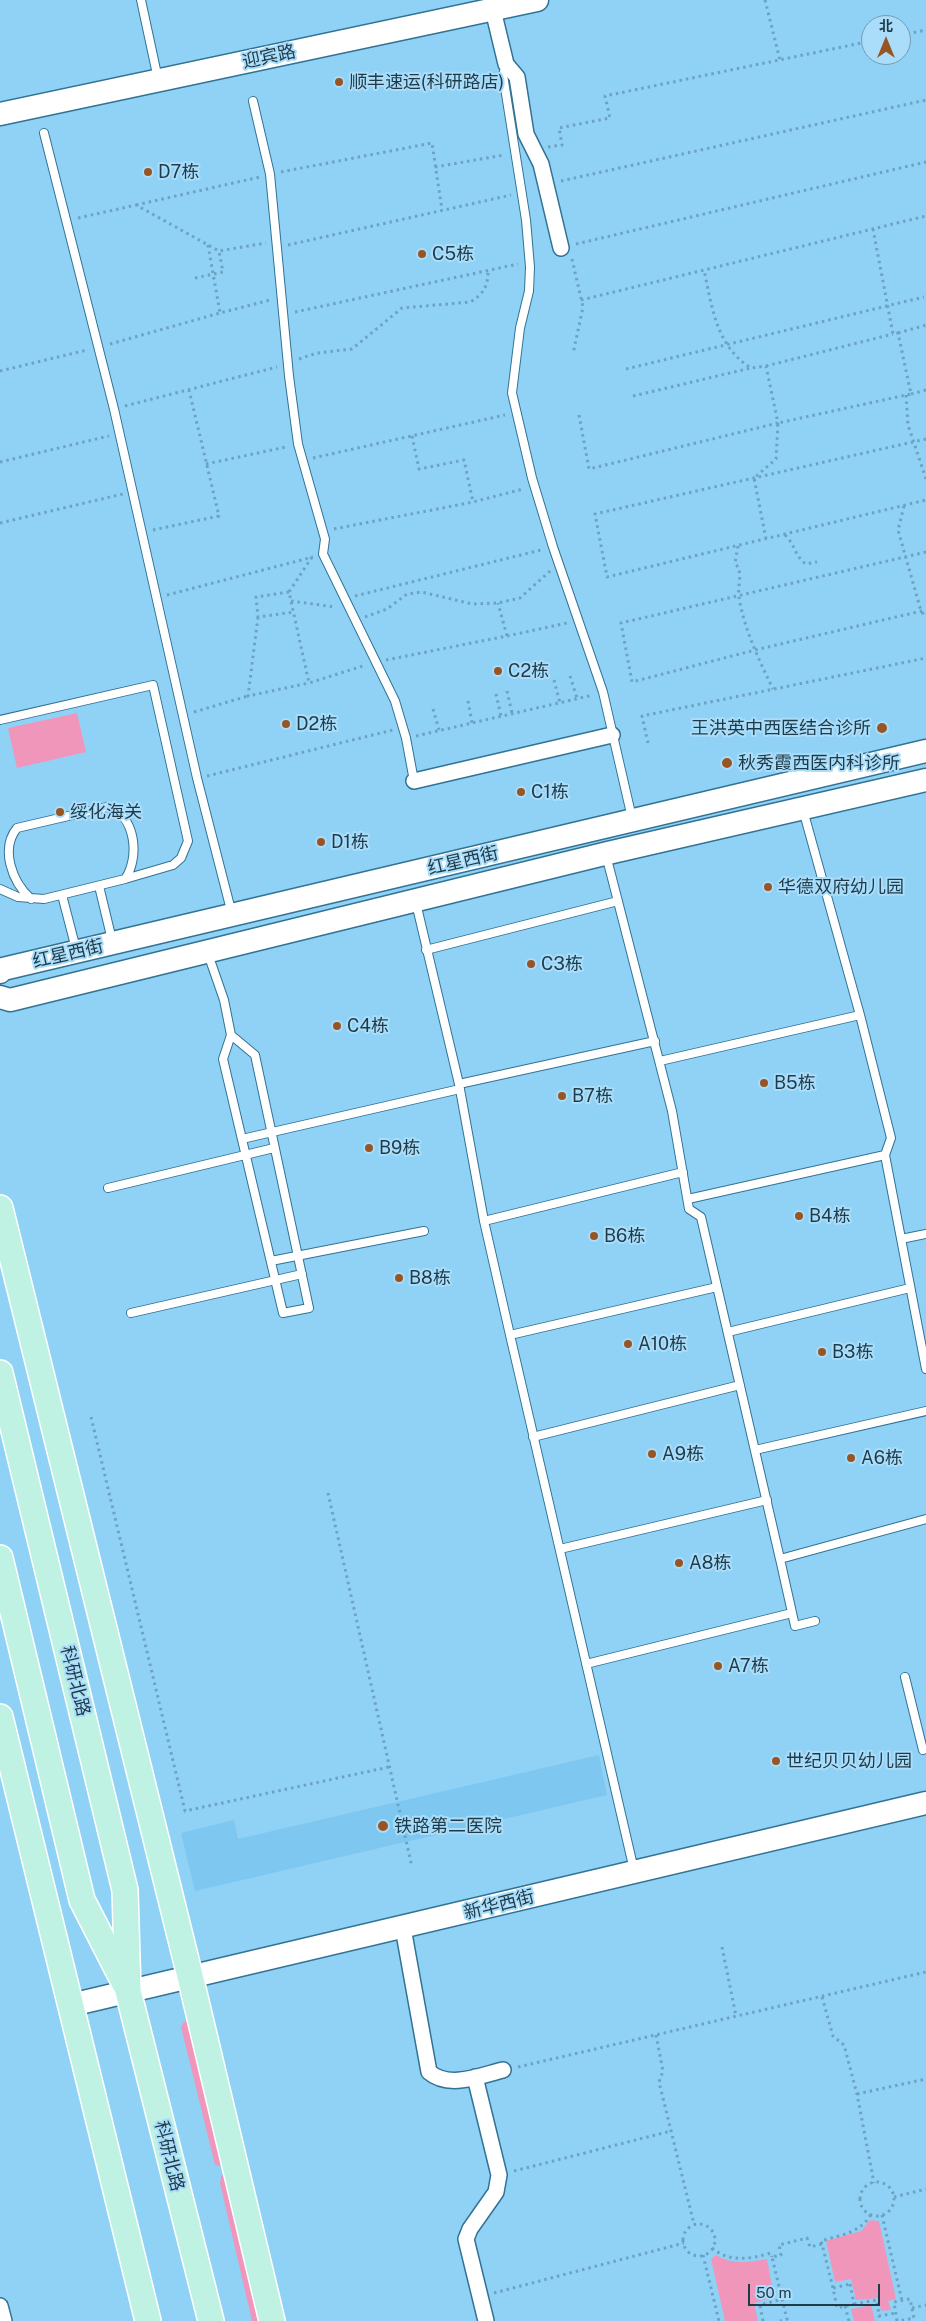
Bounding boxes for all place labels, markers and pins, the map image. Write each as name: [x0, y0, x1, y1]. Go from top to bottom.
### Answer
place label: 顺丰速运(科研路店): [349, 71, 504, 93]
marker: 顺丰速运(科研路店): [333, 76, 345, 88]
place label: D7栋: [158, 161, 199, 183]
marker: D7栋: [142, 166, 154, 178]
place label: C5栋: [432, 243, 474, 265]
marker: C5栋: [416, 248, 428, 260]
place label: C2栋: [508, 660, 549, 682]
marker: C2栋: [492, 665, 504, 677]
place label: D2栋: [296, 713, 337, 735]
place label: 王洪英中西医结合诊所: [691, 717, 871, 739]
marker: D2栋: [280, 718, 292, 730]
marker: 王洪英中西医结合诊所: [875, 721, 889, 735]
place label: 秋秀霞西医内科诊所: [738, 752, 900, 774]
marker: 秋秀霞西医内科诊所: [720, 756, 734, 770]
place label: C1栋: [531, 781, 569, 803]
marker: C1栋: [515, 786, 527, 798]
place label: 绥化海关: [70, 801, 142, 823]
marker: 绥化海关: [54, 806, 66, 818]
place label: D1栋: [331, 831, 369, 853]
marker: D1栋: [315, 836, 327, 848]
place label: 华德双府幼儿园: [778, 876, 904, 898]
marker: 华德双府幼儿园: [762, 881, 774, 893]
place label: C3栋: [541, 953, 583, 975]
marker: C3栋: [525, 958, 537, 970]
place label: C4栋: [347, 1015, 389, 1037]
marker: C4栋: [331, 1020, 343, 1032]
place label: B5栋: [774, 1072, 816, 1094]
marker: B5栋: [758, 1077, 770, 1089]
place label: B7栋: [572, 1085, 613, 1107]
marker: B7栋: [556, 1090, 568, 1102]
place label: B9栋: [379, 1137, 420, 1159]
marker: B9栋: [363, 1142, 375, 1154]
place label: B4栋: [809, 1205, 850, 1227]
marker: B4栋: [793, 1210, 805, 1222]
place label: B6栋: [604, 1225, 645, 1247]
marker: B6栋: [588, 1230, 600, 1242]
place label: B8栋: [409, 1267, 451, 1289]
marker: B8栋: [393, 1272, 405, 1284]
place label: A10栋: [638, 1333, 687, 1355]
marker: A10栋: [622, 1338, 634, 1350]
place label: B3栋: [832, 1341, 873, 1363]
marker: B3栋: [816, 1346, 828, 1358]
place label: A9栋: [662, 1443, 704, 1465]
place label: A6栋: [861, 1447, 903, 1469]
marker: A9栋: [646, 1448, 658, 1460]
marker: A6栋: [845, 1452, 857, 1464]
place label: A8栋: [689, 1552, 731, 1574]
marker: A8栋: [673, 1557, 685, 1569]
place label: A7栋: [728, 1655, 769, 1677]
marker: A7栋: [712, 1660, 724, 1672]
place label: 世纪贝贝幼儿园: [786, 1750, 912, 1772]
marker: 世纪贝贝幼儿园: [770, 1755, 782, 1767]
place label: 铁路第二医院: [394, 1815, 502, 1837]
marker: 铁路第二医院: [376, 1819, 390, 1833]

